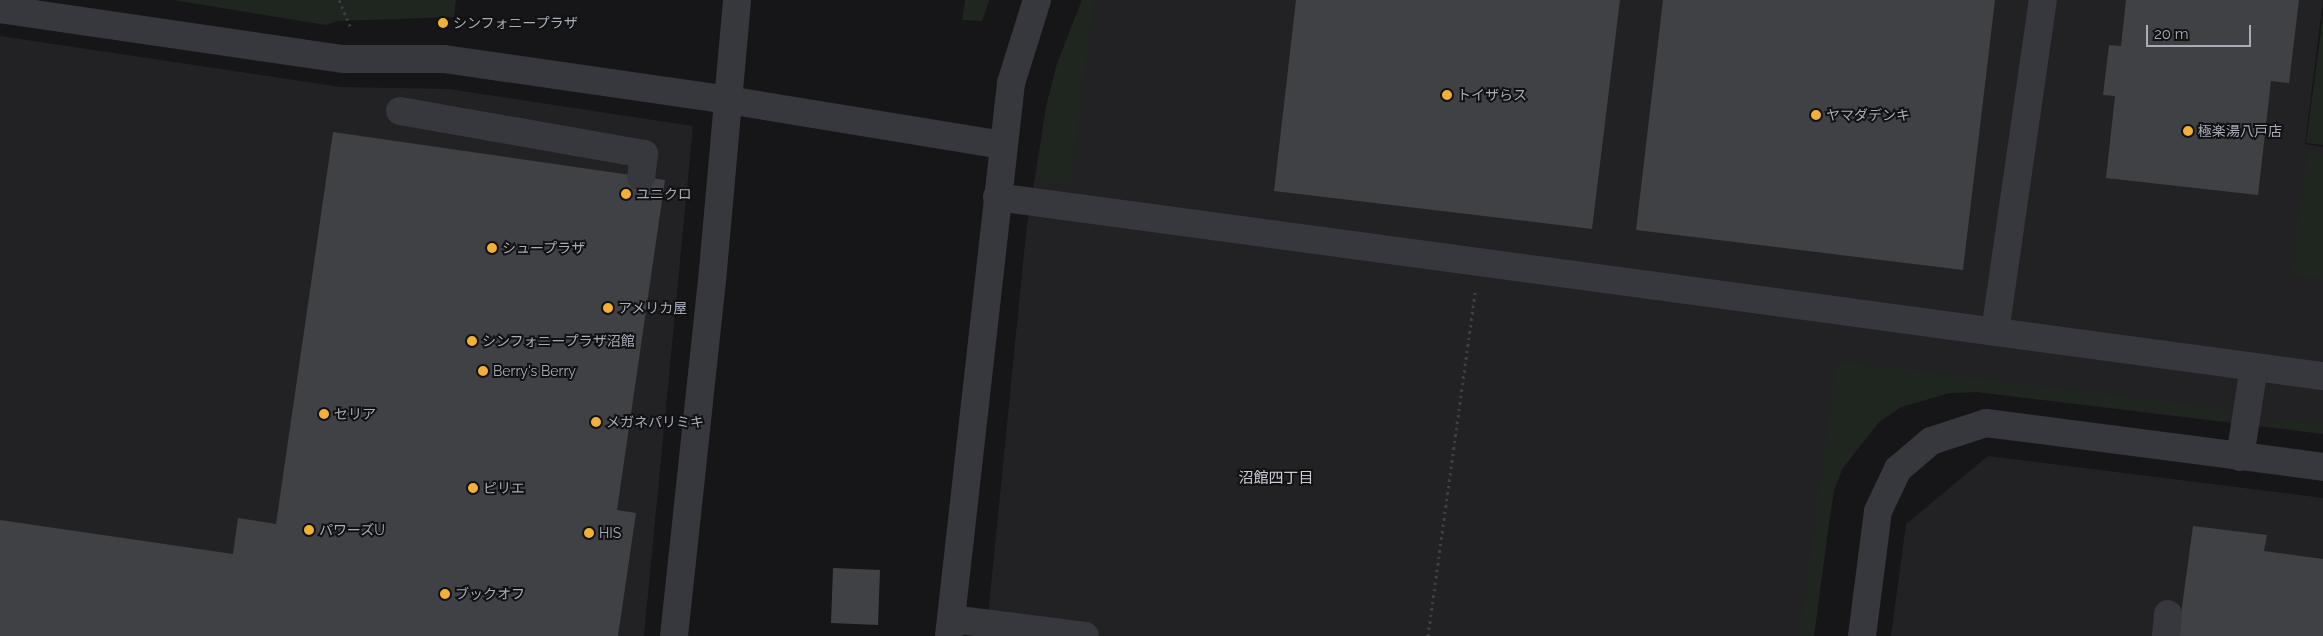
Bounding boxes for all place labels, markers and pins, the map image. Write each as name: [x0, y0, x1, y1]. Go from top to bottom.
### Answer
place label: シンフォニープラザ: [453, 15, 579, 31]
marker: シンフォニープラザ: [437, 17, 449, 29]
place label: トイザらス: [1457, 87, 1527, 103]
marker: トイザらス: [1441, 89, 1453, 101]
place label: ヤマダデンキ: [1826, 107, 1910, 123]
marker: ヤマダデンキ: [1810, 109, 1822, 121]
place label: 極楽湯八戸店: [2198, 123, 2282, 139]
marker: 極楽湯八戸店: [2182, 125, 2194, 137]
place label: ユニクロ: [636, 186, 692, 202]
marker: ユニクロ: [620, 188, 632, 200]
place label: シュープラザ: [502, 240, 586, 256]
marker: シュープラザ: [486, 242, 498, 254]
place label: アメリカ屋: [618, 300, 688, 316]
marker: アメリカ屋: [602, 302, 614, 314]
place label: シンフォニープラザ沼館: [482, 333, 636, 349]
marker: シンフォニープラザ沼館: [466, 335, 478, 347]
place label: Berry's Berry: [493, 363, 576, 379]
marker: Berry's Berry: [477, 365, 489, 377]
place label: セリア: [334, 406, 376, 422]
marker: セリア: [318, 408, 330, 420]
place label: メガネパリミキ: [606, 414, 704, 430]
marker: メガネパリミキ: [590, 416, 602, 428]
place label: ピリエ: [483, 480, 525, 496]
marker: ピリエ: [467, 482, 479, 494]
place label: パワーズU: [319, 522, 386, 538]
marker: パワーズU: [303, 524, 315, 536]
place label: HIS: [599, 525, 621, 541]
marker: HIS: [583, 527, 595, 539]
place label: ブックオフ: [455, 586, 525, 602]
marker: ブックオフ: [439, 588, 451, 600]

